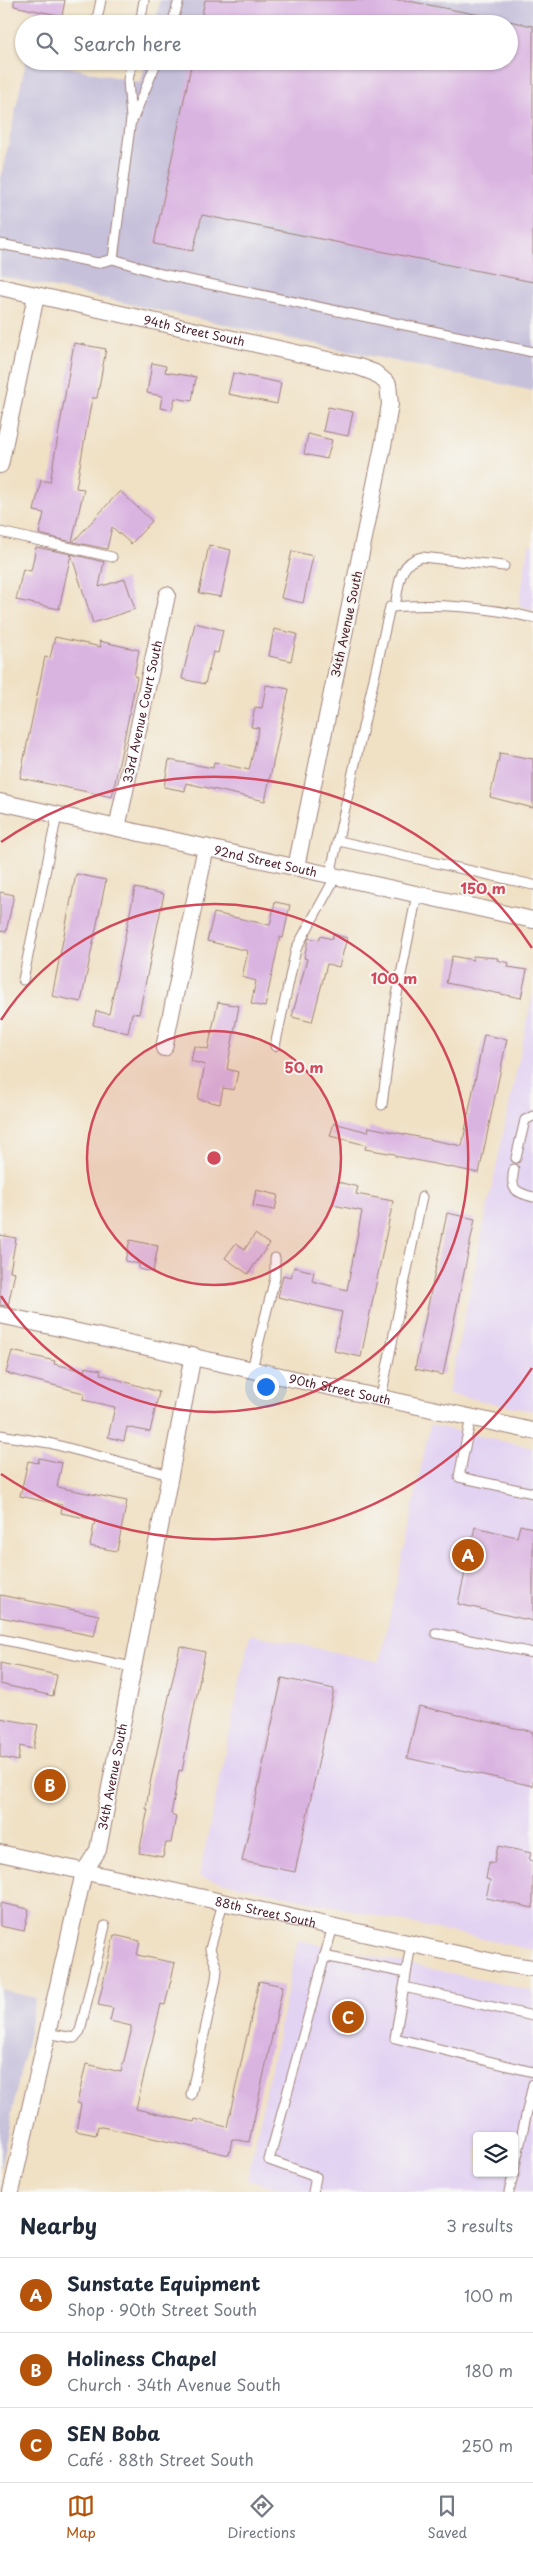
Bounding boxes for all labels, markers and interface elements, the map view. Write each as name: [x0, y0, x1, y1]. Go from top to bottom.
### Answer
search box: [15, 15, 518, 70]
icon: search: [33, 29, 61, 57]
text: Search here: [73, 29, 182, 57]
street label: 94th Street South: [142, 310, 247, 350]
street label: 34th Avenue South: [326, 569, 366, 679]
street label: 33rd Avenue Court South: [118, 638, 166, 785]
street label: 92nd Street South: [212, 841, 319, 881]
text: 150 m: [460, 876, 506, 899]
text: 100 m: [371, 966, 417, 989]
text: 50 m: [285, 1055, 323, 1078]
centre of rings: [205, 1149, 223, 1167]
street label: 90th Street South: [287, 1369, 393, 1409]
your location: [253, 1374, 279, 1400]
pin: A: [452, 1536, 484, 1574]
street label: 34th Avenue South: [93, 1722, 131, 1832]
pin: B: [34, 1766, 66, 1804]
street label: 88th Street South: [213, 1892, 318, 1932]
pin: C: [332, 1998, 364, 2036]
map controls: [473, 2132, 518, 2177]
button: layers: [473, 2132, 518, 2177]
text: Nearby: [20, 2209, 97, 2241]
text: 3 results: [446, 2213, 513, 2237]
text: Sunstate Equipment: [67, 2269, 260, 2297]
text: A: [30, 2283, 42, 2307]
text: 100 m: [464, 2283, 513, 2307]
text: Shop · 90th Street South: [67, 2297, 257, 2321]
text: Holiness Chapel: [67, 2344, 217, 2372]
text: B: [31, 2358, 41, 2382]
text: 180 m: [465, 2358, 513, 2382]
text: Church · 34th Avenue South: [67, 2372, 281, 2396]
text: SEN Boba: [67, 2419, 160, 2447]
text: C: [30, 2433, 42, 2457]
text: 250 m: [462, 2433, 513, 2457]
text: Café · 88th Street South: [67, 2447, 254, 2471]
tab: Map: [66, 2492, 96, 2543]
tab: Directions: [228, 2492, 296, 2543]
tab: Saved: [427, 2492, 467, 2543]

